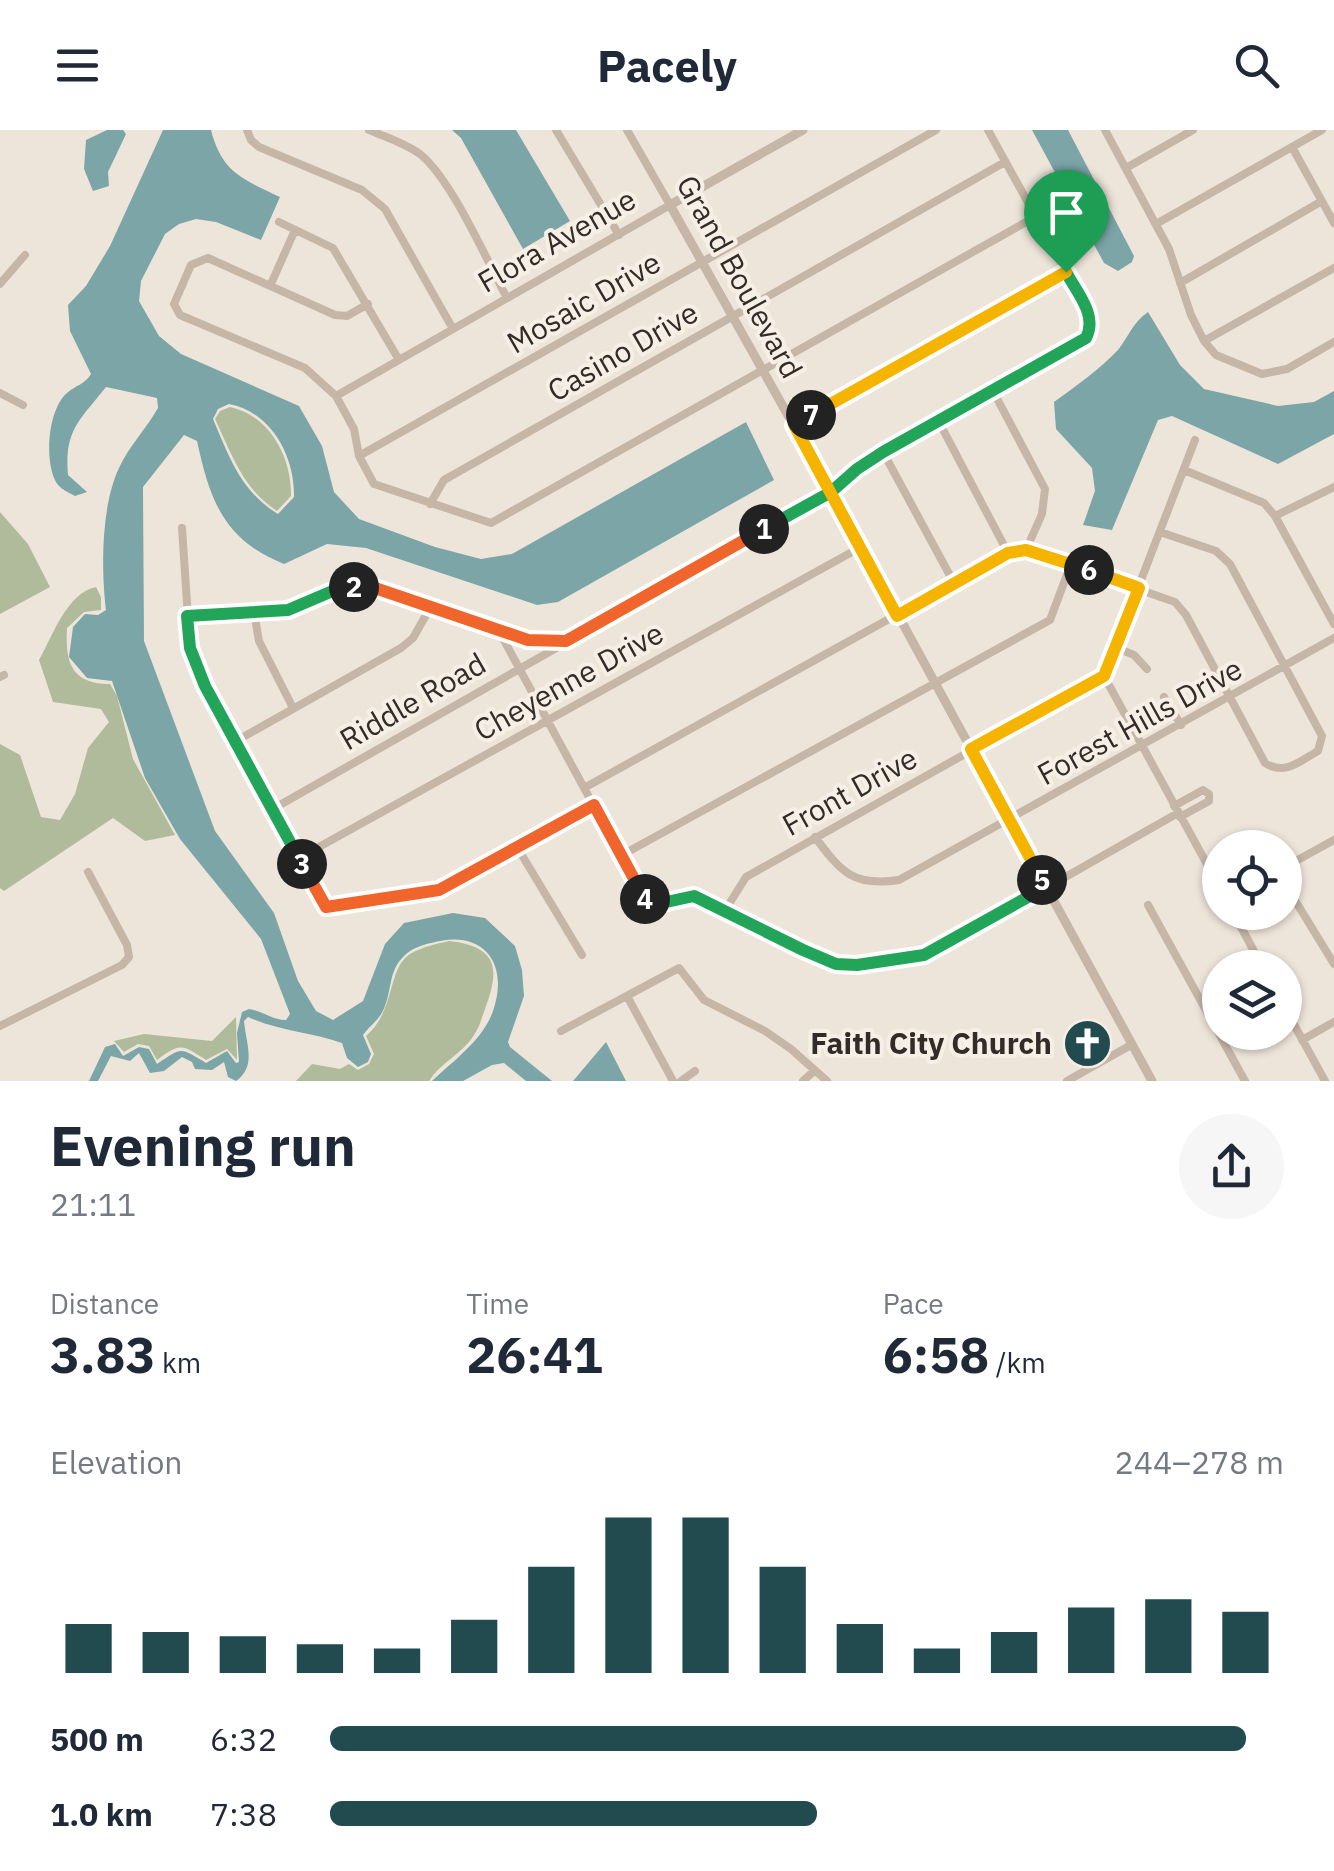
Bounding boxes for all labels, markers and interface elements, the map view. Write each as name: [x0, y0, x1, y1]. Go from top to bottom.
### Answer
text: Pacely: [597, 36, 737, 94]
icon: menu: [50, 38, 105, 93]
icon: search: [1229, 38, 1284, 93]
street label: Grand Boulevard: [669, 168, 812, 384]
pin: [1024, 170, 1109, 273]
street label: Flora Avenue: [470, 179, 642, 301]
icon: arrive: [1039, 185, 1094, 240]
street label: Mosaic Drive: [499, 242, 667, 361]
street label: Casino Drive: [540, 292, 704, 409]
pin: 7: [786, 390, 836, 440]
text: 7: [803, 396, 819, 433]
pin: 1: [739, 504, 789, 554]
text: 1: [756, 510, 772, 547]
pin: 6: [1064, 545, 1114, 595]
text: 6: [1081, 551, 1097, 588]
pin: 2: [329, 562, 379, 612]
text: 2: [346, 568, 362, 605]
street label: Cheyenne Drive: [467, 613, 670, 749]
street label: Riddle Road: [332, 643, 492, 758]
street label: Forest Hills Drive: [1030, 648, 1249, 793]
street label: Front Drive: [775, 738, 924, 844]
map controls: [1202, 830, 1302, 1050]
button: locate: [1202, 830, 1302, 930]
pin: 3: [277, 839, 327, 889]
text: 3: [294, 845, 310, 882]
pin: 5: [1017, 855, 1067, 905]
text: 5: [1034, 861, 1050, 898]
pin: 4: [620, 874, 670, 924]
text: 4: [637, 880, 653, 917]
button: layers: [1202, 950, 1302, 1050]
church icon: Faith City Church: [1061, 1018, 1113, 1070]
place label: Faith City Church: [810, 1023, 1052, 1062]
text: Evening run: [50, 1110, 356, 1181]
button: share: [1179, 1114, 1284, 1219]
text: 21:11: [50, 1183, 136, 1225]
text: Distance: [50, 1285, 159, 1322]
text: Time: [466, 1285, 529, 1322]
text: Pace: [883, 1285, 944, 1322]
text: 3.83: [50, 1322, 156, 1387]
text: 26:41: [466, 1322, 603, 1387]
text: 6:58: [883, 1322, 989, 1387]
text: km: [156, 1344, 201, 1381]
text: /km: [989, 1344, 1046, 1381]
text: Elevation: [50, 1441, 183, 1483]
text: 244–278 m: [1114, 1441, 1284, 1483]
text: 500 m: [50, 1718, 144, 1760]
text: 6:32: [210, 1718, 277, 1760]
text: 1.0 km: [50, 1793, 153, 1835]
text: 7:38: [210, 1793, 277, 1835]

